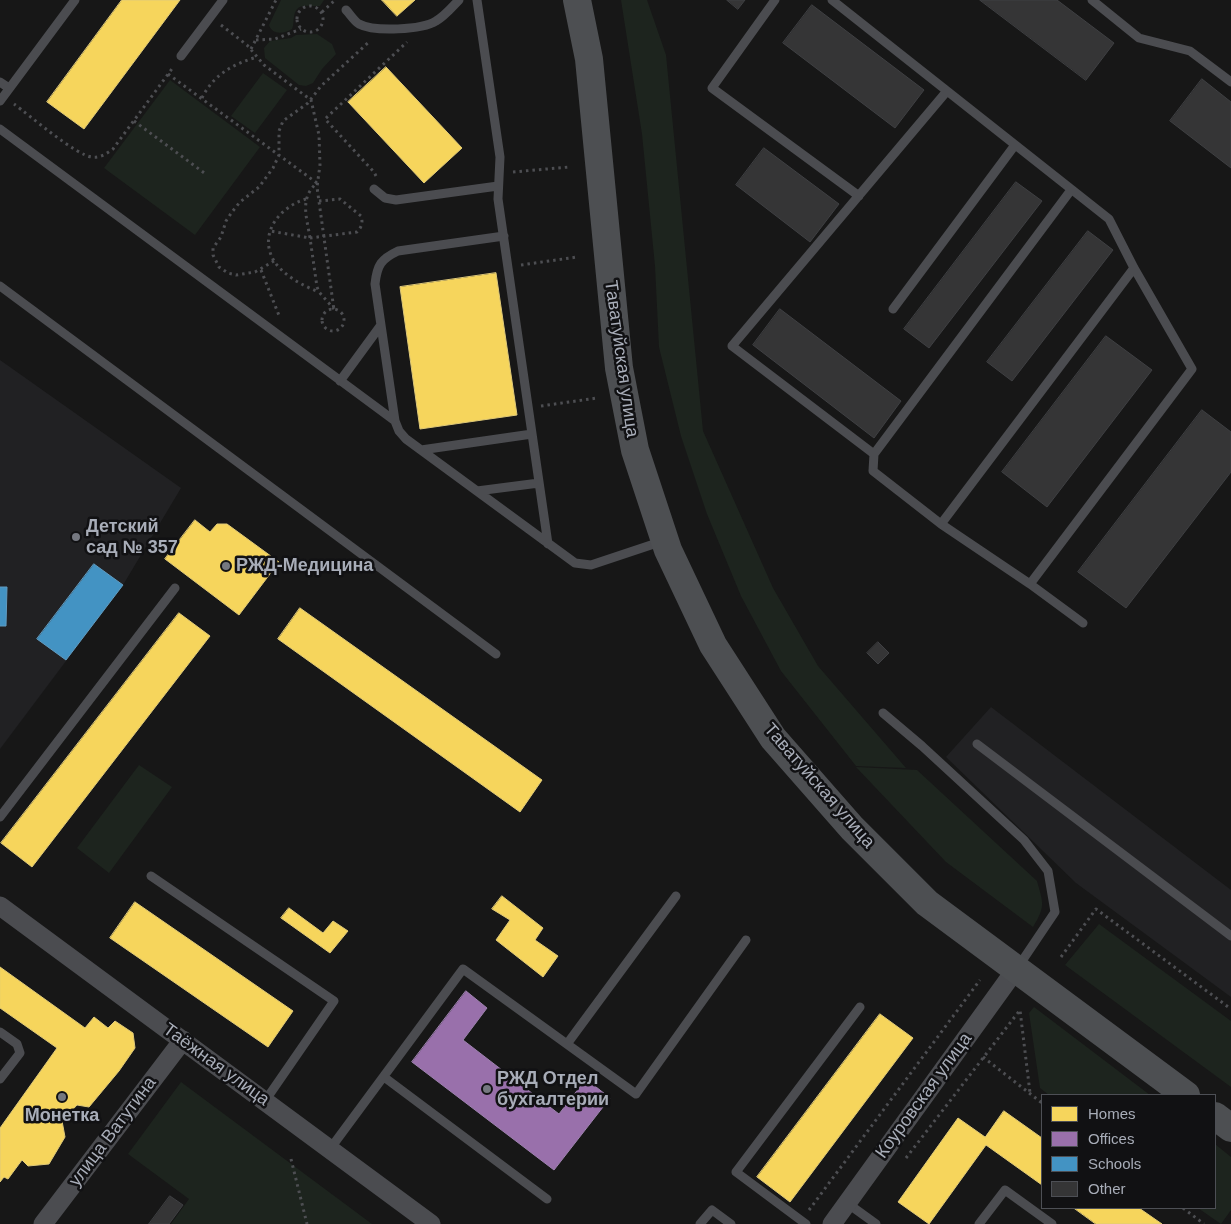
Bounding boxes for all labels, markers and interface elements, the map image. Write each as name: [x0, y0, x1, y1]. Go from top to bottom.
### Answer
street label: Таватуйская улица: [599, 279, 643, 439]
place label: Детский сад № 357: [86, 516, 178, 558]
marker: Детский сад № 357: [70, 531, 82, 543]
place label: РЖД-Медицина: [236, 555, 373, 577]
marker: РЖД-Медицина: [220, 560, 232, 572]
street label: Таватуйская улица: [759, 719, 879, 853]
street label: Таёжная улица: [159, 1019, 273, 1111]
street label: Коуровская улица: [871, 1029, 977, 1163]
place label: РЖД Отдел бухгалтерии: [497, 1068, 609, 1110]
street label: улица Ватутина: [65, 1073, 161, 1191]
marker: РЖД Отдел бухгалтерии: [481, 1083, 493, 1095]
marker: Монетка: [56, 1091, 68, 1103]
legend: [1041, 1094, 1216, 1209]
place label: Монетка: [25, 1105, 99, 1127]
text: Homes: [1088, 1105, 1136, 1122]
text: Offices: [1088, 1130, 1134, 1147]
text: Schools: [1088, 1155, 1141, 1172]
text: Other: [1088, 1180, 1126, 1197]

